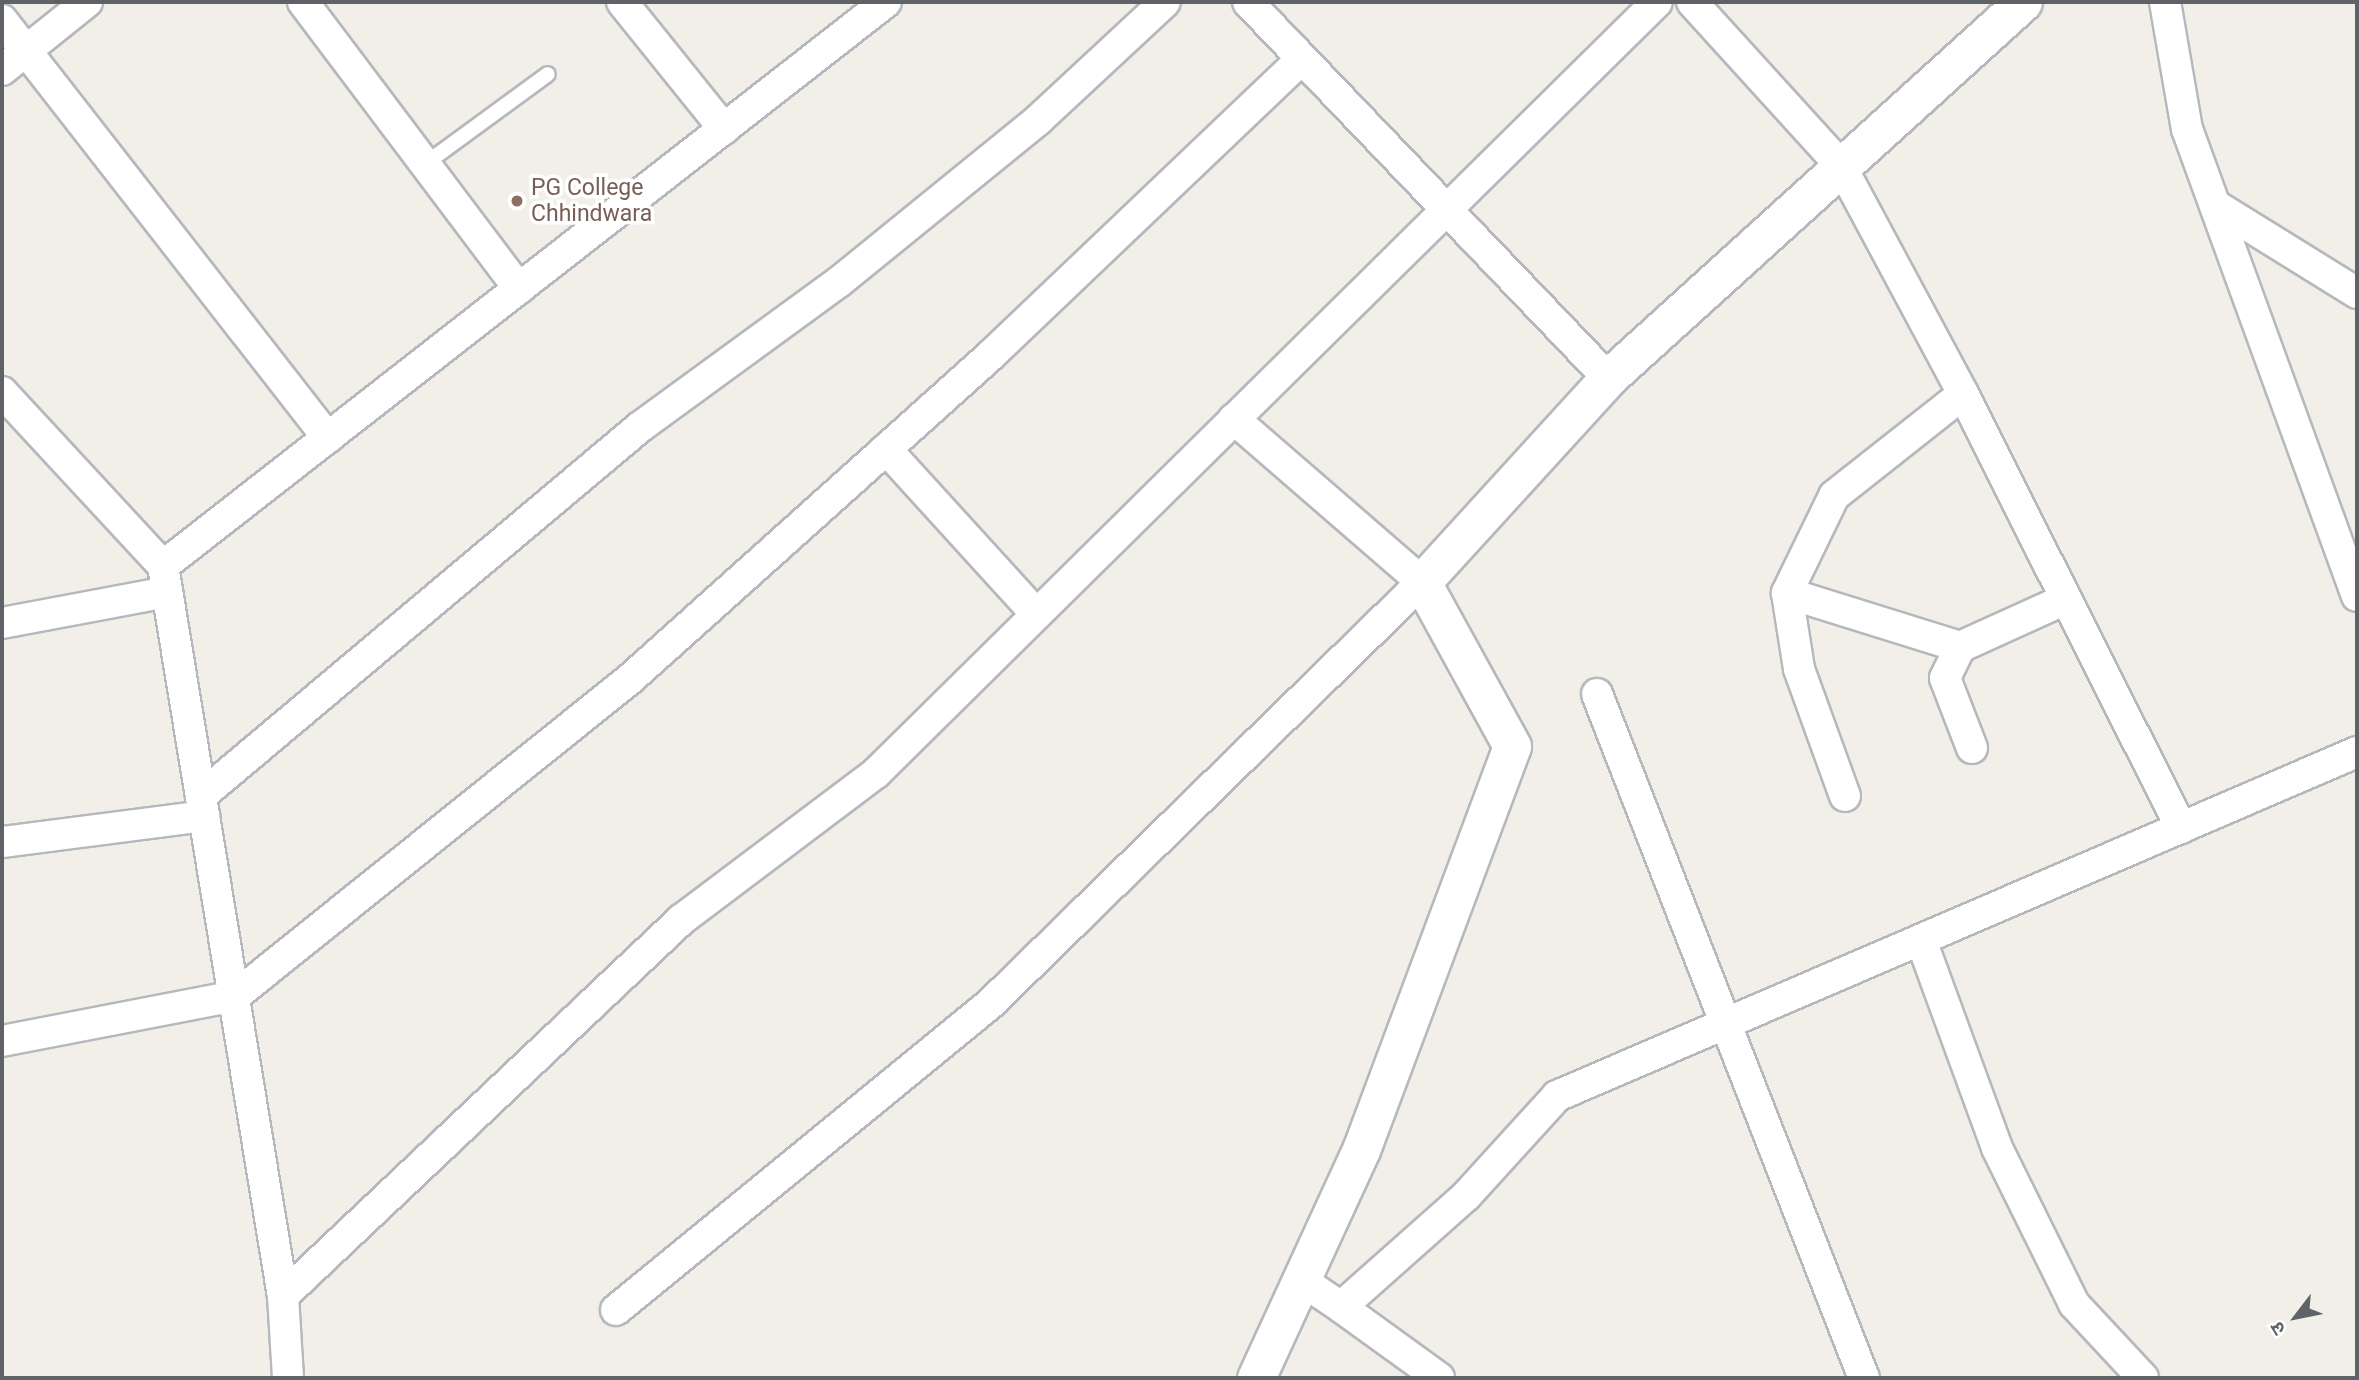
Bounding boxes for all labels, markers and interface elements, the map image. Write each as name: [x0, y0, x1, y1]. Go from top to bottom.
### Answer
place label: PG College Chhindwara: [531, 174, 652, 228]
marker: PG College Chhindwara: [509, 193, 525, 209]
north arrow: [2261, 1282, 2331, 1352]
text: उ: [2265, 1318, 2290, 1339]

